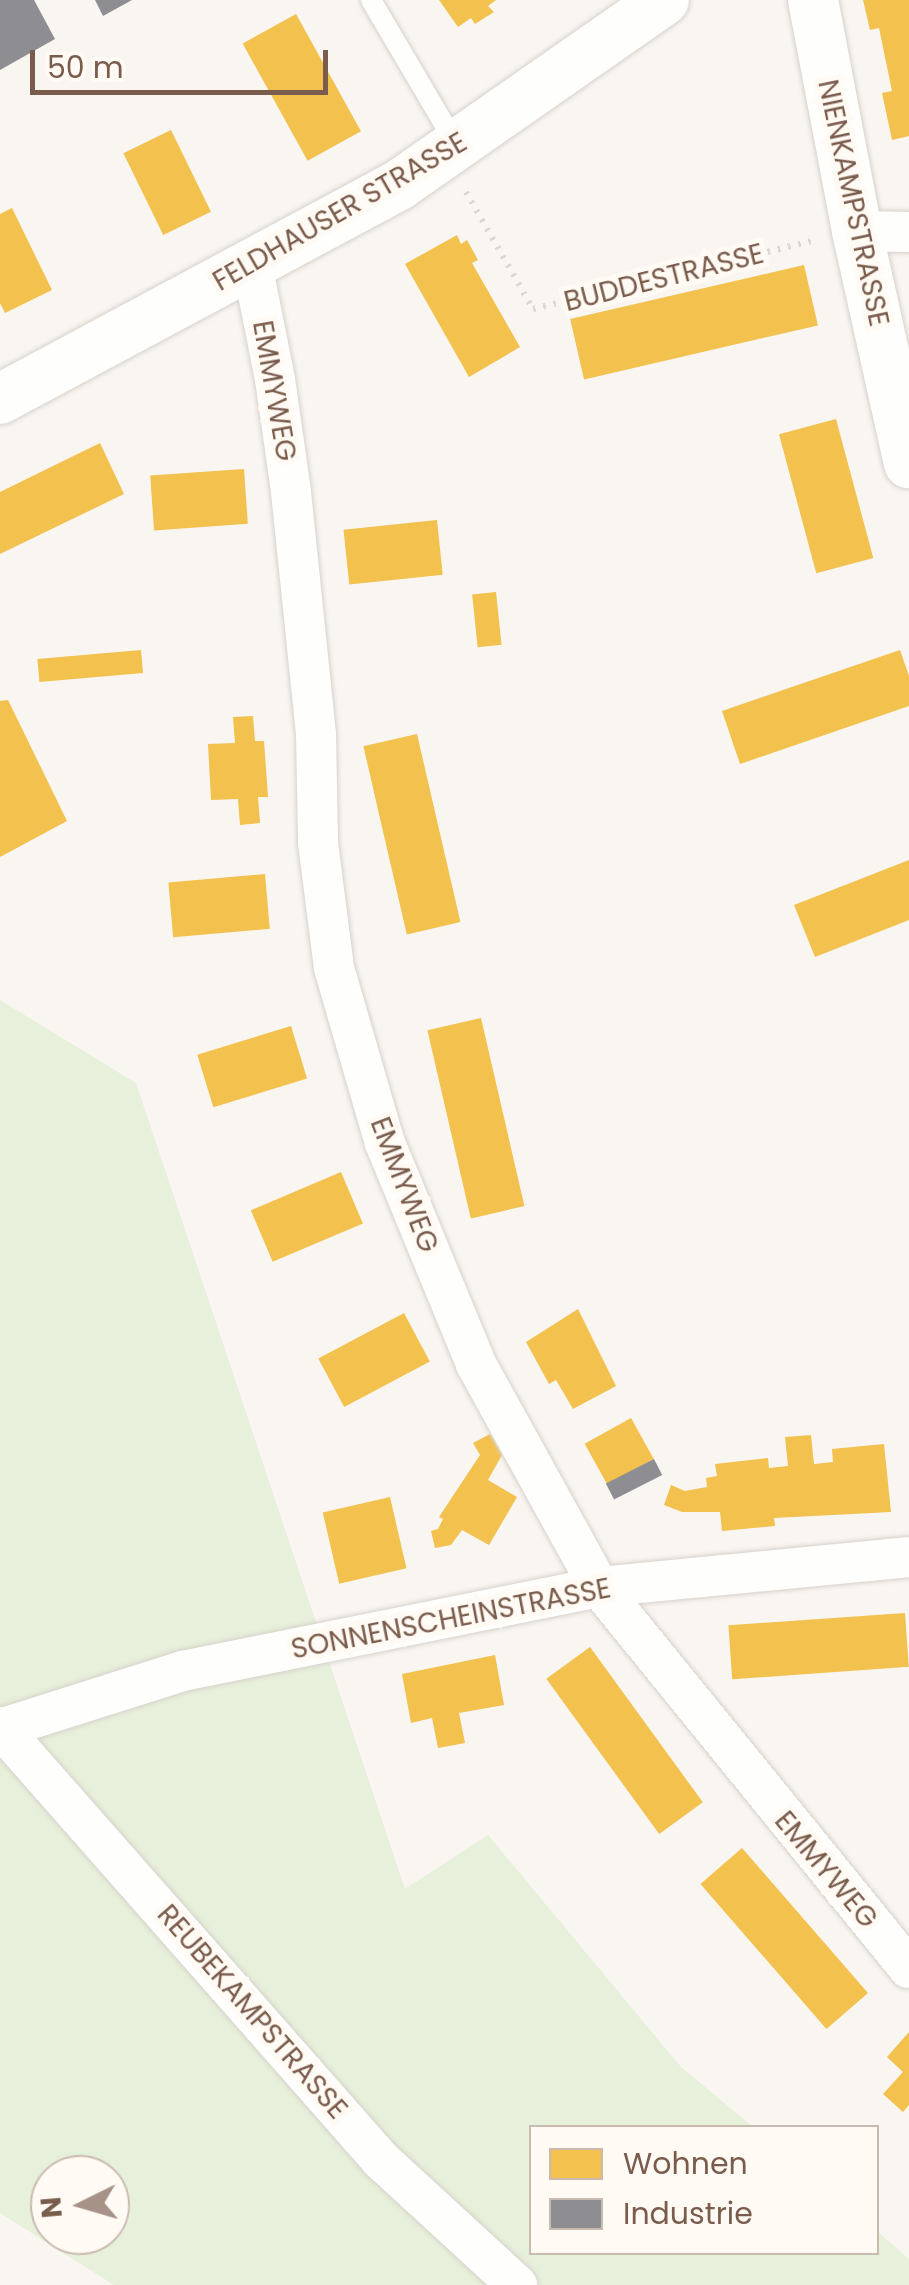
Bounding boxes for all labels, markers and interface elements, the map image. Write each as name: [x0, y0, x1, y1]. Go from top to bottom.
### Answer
scale bar: [35, 30, 332, 92]
text: 50 m: [47, 46, 124, 89]
street label: NIENKAMPSTRASSE: [810, 77, 896, 329]
street label: FELDHAUSER STRASSE: [207, 126, 473, 298]
street label: BUDDESTRASSE: [561, 237, 767, 319]
street label: EMMYWEG: [245, 318, 303, 464]
street label: EMMYWEG: [363, 1113, 445, 1257]
street label: SONNENSCHEINSTRASSE: [288, 1572, 614, 1666]
street label: EMMYWEG: [767, 1805, 885, 1935]
street label: REUBEKAMPSTRASSE: [150, 1898, 354, 2126]
legend: [529, 2125, 879, 2255]
text: Wohnen: [623, 2142, 748, 2185]
north arrow: [30, 2155, 130, 2255]
text: Industrie: [623, 2192, 753, 2235]
text: N: [31, 2195, 72, 2220]

